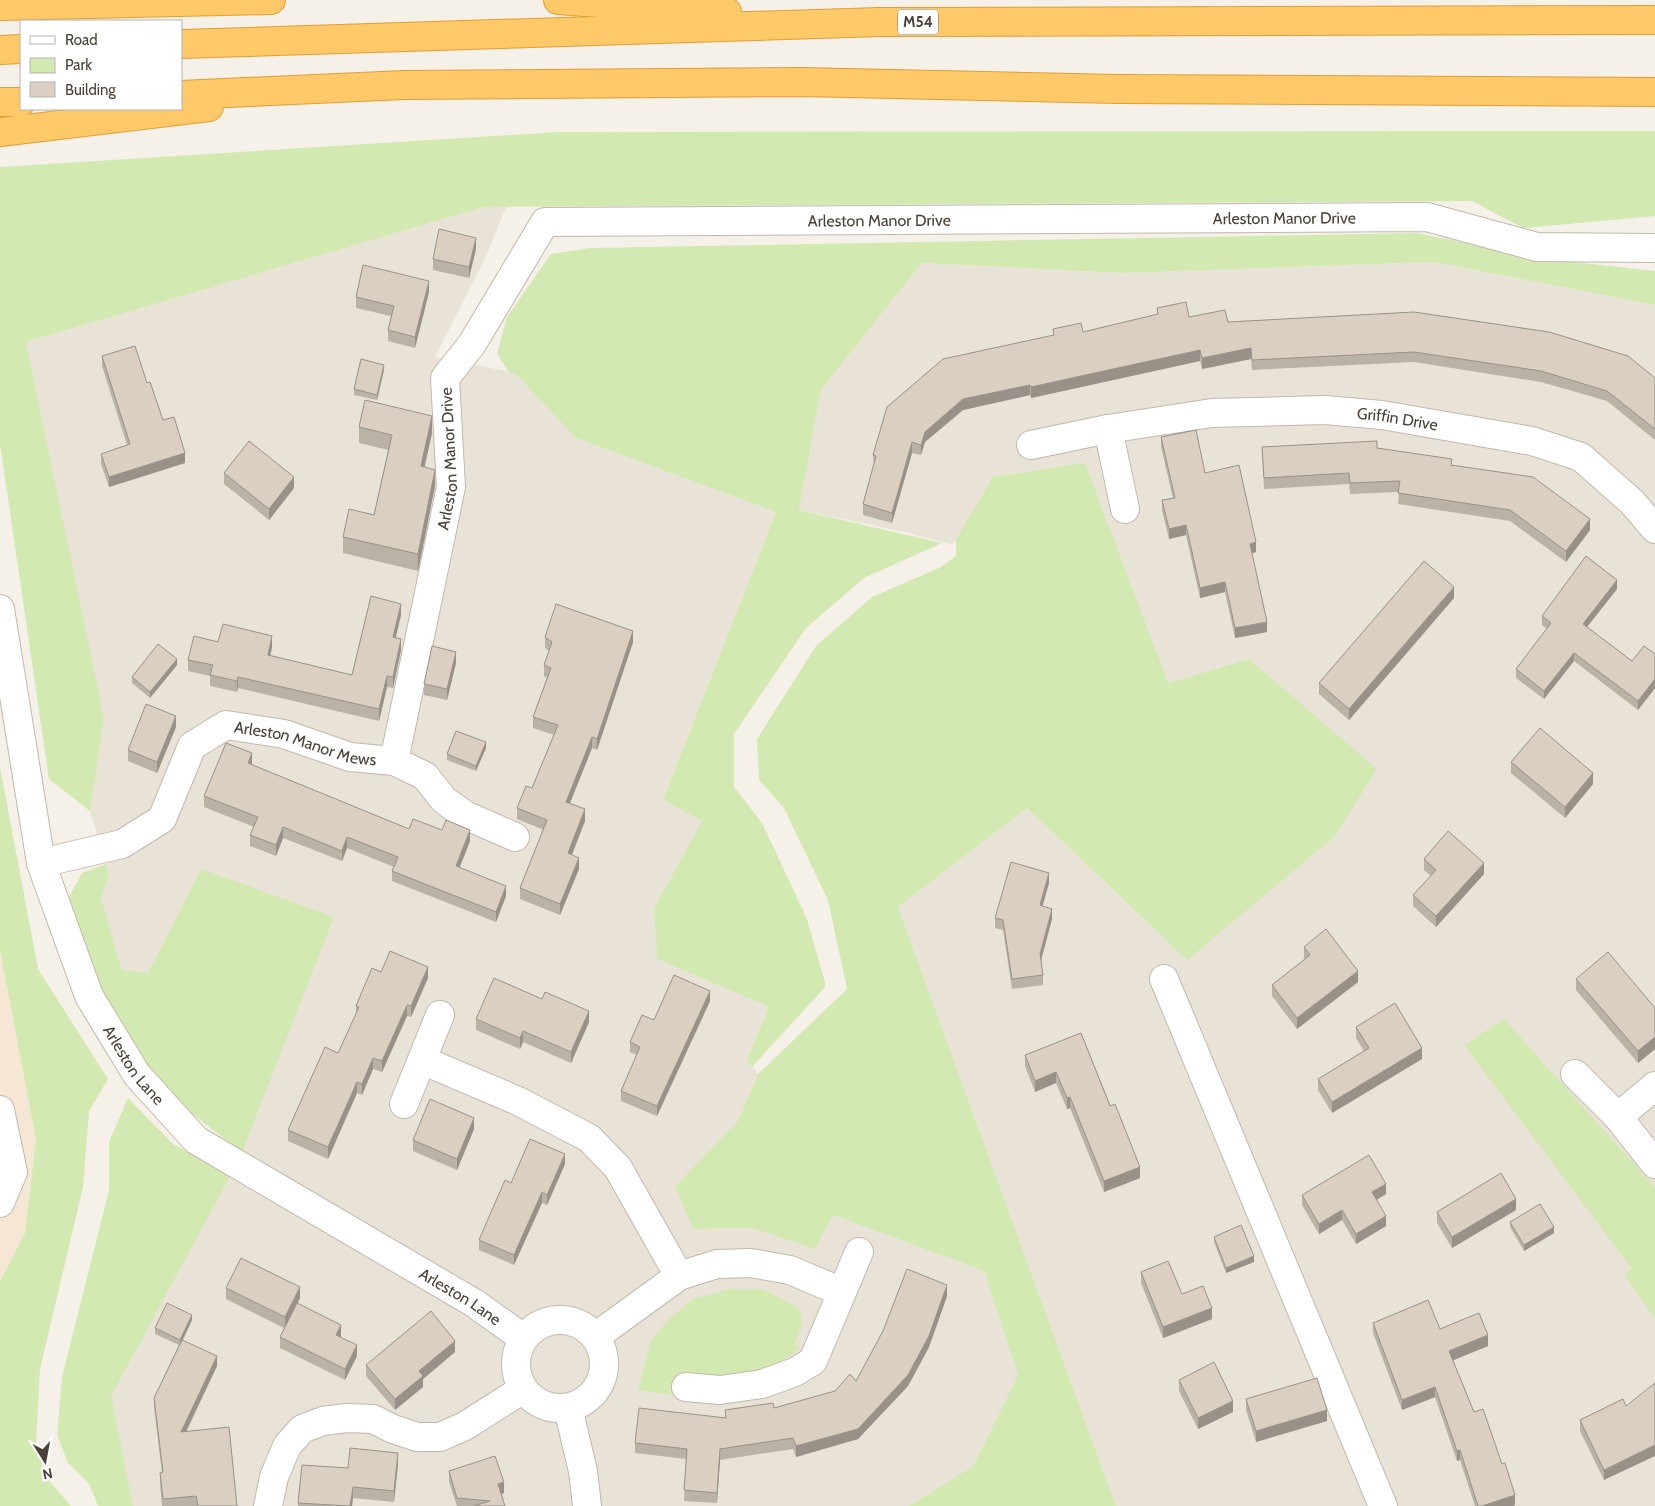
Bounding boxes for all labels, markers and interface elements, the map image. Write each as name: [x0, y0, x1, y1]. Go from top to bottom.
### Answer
road number: M54: [898, 10, 938, 34]
legend: [20, 20, 182, 110]
text: Road: [65, 31, 98, 49]
text: Park: [65, 56, 92, 74]
text: Building: [65, 81, 116, 99]
street label: Arleston Manor Drive: [1213, 208, 1356, 228]
street label: Arleston Manor Drive: [808, 211, 951, 231]
street label: Arleston Manor Drive: [433, 387, 462, 532]
street label: Griffin Drive: [1356, 404, 1439, 435]
street label: Arleston Manor Mews: [233, 717, 377, 769]
street label: Arleston Lane: [99, 1022, 168, 1109]
street label: Arleston Lane: [416, 1264, 505, 1329]
north arrow: [20, 1436, 70, 1486]
text: N: [41, 1464, 54, 1484]

